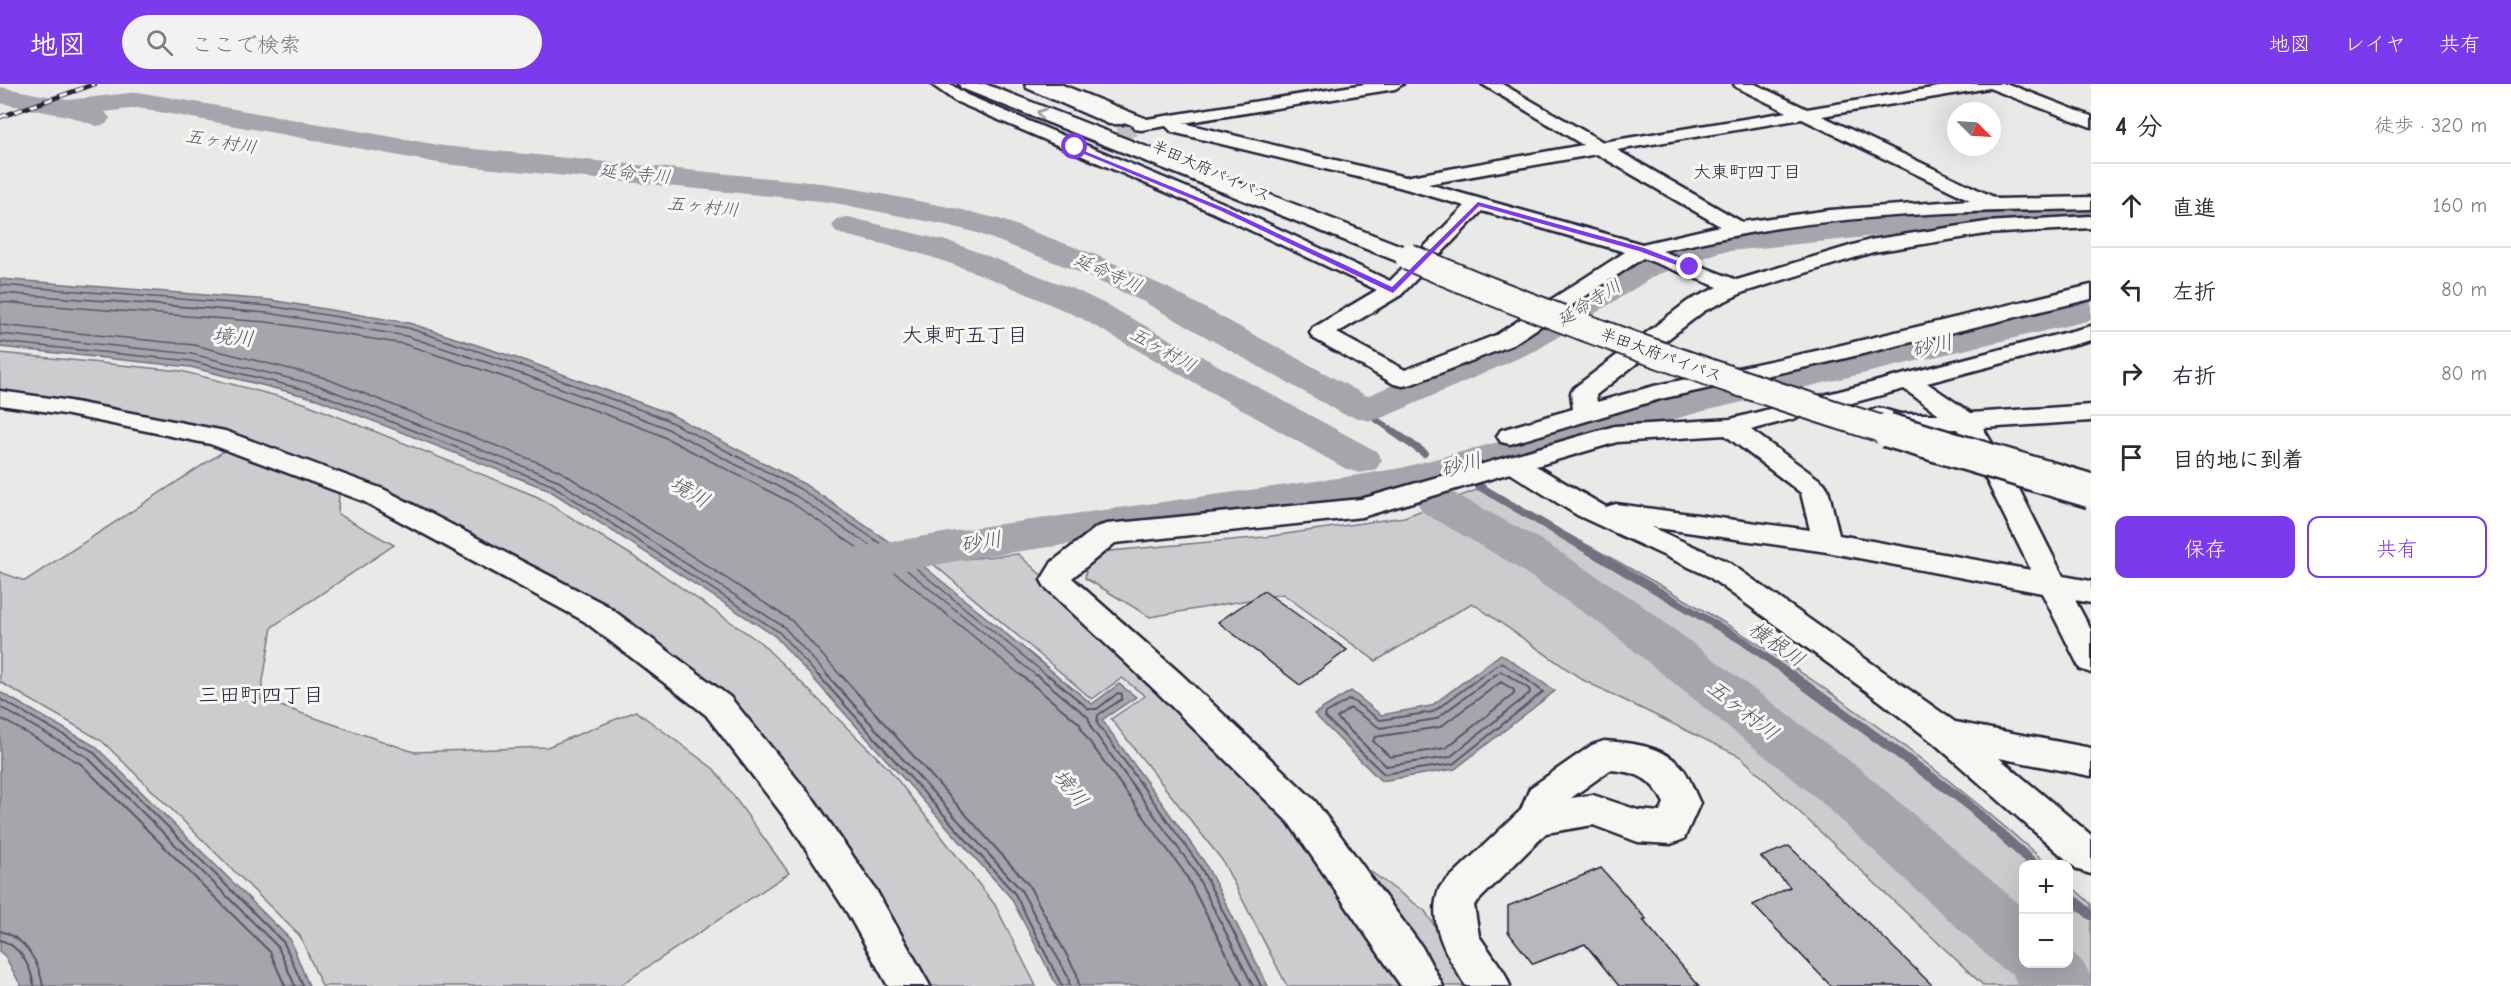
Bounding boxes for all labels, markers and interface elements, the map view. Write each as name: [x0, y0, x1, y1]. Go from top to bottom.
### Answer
search box: [122, 15, 542, 69]
icon: search: [143, 26, 176, 59]
text: 地図: [30, 29, 86, 61]
text: ここで検索: [191, 32, 301, 58]
text: 地図: [2269, 32, 2311, 56]
text: レイヤ: [2344, 32, 2406, 56]
text: 共有: [2439, 32, 2481, 56]
north arrow: [1947, 102, 2001, 156]
one-way arrow: [1036, 108, 1047, 120]
text: 4 分: [2115, 112, 2162, 142]
text: 徒歩 · 320 m: [2374, 114, 2487, 137]
water label: 五ヶ村川: [184, 125, 258, 159]
route start: [1061, 133, 1087, 159]
street label: 半田大府パイパス: [1149, 137, 1273, 205]
water label: 延命寺川: [598, 160, 672, 188]
district label: 大東町四丁目: [1693, 162, 1801, 183]
icon: ahead: [2115, 189, 2148, 222]
water label: 五ヶ村川: [666, 193, 740, 221]
text: 160 m: [2433, 194, 2487, 217]
text: 直進: [2172, 195, 2216, 221]
water label: 延命寺川: [1071, 249, 1145, 297]
route end: [1676, 253, 1702, 279]
icon: left: [2115, 273, 2148, 306]
water label: 延命寺川: [1553, 275, 1625, 331]
text: 80 m: [2441, 278, 2487, 301]
text: 左折: [2172, 279, 2216, 305]
water label: 境川: [211, 323, 255, 351]
district label: 大東町五丁目: [902, 323, 1028, 347]
water label: 五ヶ村川: [1126, 323, 1200, 377]
street label: 半田大府パイパス: [1598, 325, 1724, 385]
water label: 砂川: [1909, 330, 1955, 362]
icon: right: [2115, 357, 2148, 390]
text: 80 m: [2441, 362, 2487, 385]
text: 右折: [2172, 363, 2216, 389]
icon: arrive: [2115, 441, 2148, 474]
text: 目的地に到着: [2172, 447, 2304, 473]
water label: 砂川: [1438, 448, 1484, 482]
water label: 境川: [666, 471, 714, 513]
button: 保存: [2115, 516, 2295, 578]
button: 共有: [2307, 516, 2487, 578]
water label: 砂川: [958, 527, 1004, 557]
water label: 横根川: [1744, 616, 1810, 672]
water label: 五ヶ村川: [1703, 675, 1783, 745]
district label: 三田町四丁目: [198, 683, 324, 707]
water label: 境川: [1048, 764, 1094, 812]
map controls: [2019, 860, 2073, 968]
button: +: [2019, 860, 2073, 914]
button: −: [2019, 914, 2073, 968]

